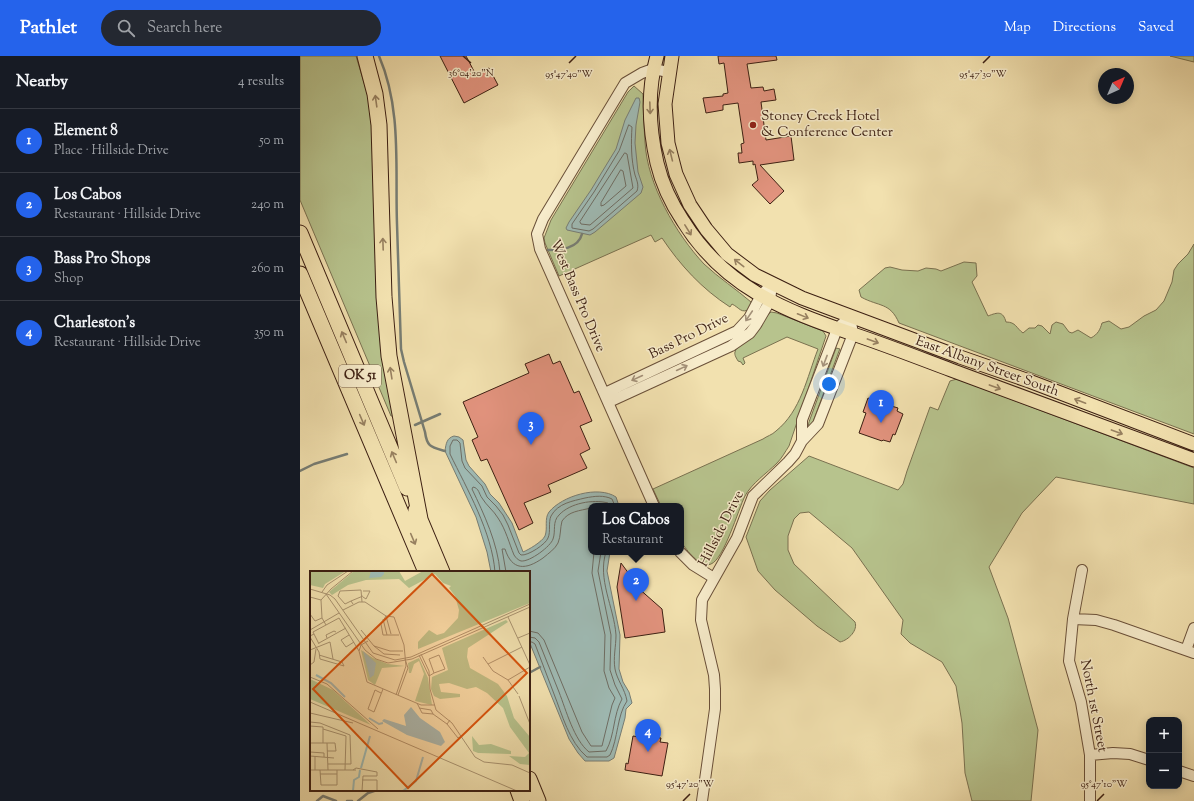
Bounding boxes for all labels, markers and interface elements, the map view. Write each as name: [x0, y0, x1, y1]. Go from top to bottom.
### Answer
search box: [101, 10, 381, 46]
text: Pathlet: [20, 15, 77, 42]
icon: search: [115, 17, 137, 39]
text: Search here: [147, 18, 222, 39]
text: Map: [1004, 18, 1031, 38]
text: Directions: [1053, 18, 1116, 38]
text: Saved: [1138, 18, 1174, 38]
text: 36°04'20"N: [448, 66, 494, 81]
text: 95°47'40"W: [545, 67, 593, 82]
text: 95°47'30"W: [959, 67, 1007, 82]
north arrow: [1098, 68, 1134, 104]
text: Nearby: [16, 70, 68, 94]
text: 4 results: [238, 73, 284, 91]
one-way arrow: [372, 95, 380, 108]
one-way arrow: [646, 101, 654, 114]
place label: Stoney Creek Hotel & Conference Center: [761, 107, 894, 143]
marker: Stoney Creek Hotel & Conference Center: [748, 120, 758, 130]
text: Element 8: [54, 121, 118, 142]
text: 1: [27, 132, 31, 150]
text: 50 m: [259, 132, 284, 150]
text: Place · Hillside Drive: [54, 142, 169, 160]
one-way arrow: [667, 149, 674, 162]
text: Los Cabos: [54, 185, 121, 206]
text: 2: [26, 196, 32, 214]
text: 240 m: [251, 196, 284, 214]
text: Restaurant · Hillside Drive: [54, 206, 201, 224]
one-way arrow: [684, 224, 692, 235]
street label: West Bass Pro Drive: [544, 237, 610, 355]
one-way arrow: [379, 238, 387, 251]
text: Bass Pro Shops: [54, 249, 151, 270]
one-way arrow: [734, 259, 745, 267]
text: 3: [26, 260, 32, 278]
text: 260 m: [251, 260, 284, 278]
text: Shop: [54, 270, 83, 288]
street label: Bass Pro Drive: [646, 309, 732, 365]
one-way arrow: [745, 310, 753, 321]
one-way arrow: [797, 312, 809, 320]
text: Charleston's: [54, 313, 135, 334]
text: 4: [26, 324, 32, 342]
text: 350 m: [254, 324, 284, 342]
one-way arrow: [340, 332, 347, 344]
street label: East Albany Street South: [912, 332, 1062, 402]
text: Restaurant · Hillside Drive: [54, 334, 201, 352]
one-way arrow: [867, 338, 879, 346]
one-way arrow: [820, 354, 828, 366]
one-way arrow: [676, 364, 688, 371]
road number: OK 51: [339, 365, 381, 387]
one-way arrow: [387, 367, 395, 380]
your location: [819, 374, 839, 394]
one-way arrow: [631, 375, 643, 382]
one-way arrow: [989, 383, 1001, 391]
pin: 1: [868, 390, 894, 423]
one-way arrow: [1075, 396, 1087, 404]
pin: 3: [518, 412, 544, 445]
one-way arrow: [359, 413, 366, 425]
one-way arrow: [1111, 428, 1123, 436]
one-way arrow: [390, 451, 397, 463]
street label: Hillside Drive: [694, 487, 750, 571]
popup: [588, 503, 684, 555]
text: Los Cabos: [602, 510, 670, 531]
text: Restaurant: [602, 531, 663, 549]
one-way arrow: [409, 533, 417, 545]
pin: 2: [623, 568, 649, 601]
inset map: [310, 571, 530, 791]
street label: North 1st Street: [1074, 658, 1112, 754]
map controls: [1146, 717, 1182, 789]
button: +: [1146, 717, 1182, 753]
pin: 4: [635, 719, 661, 752]
button: −: [1146, 753, 1182, 789]
text: 95°47'20"W: [666, 777, 714, 792]
text: 95°47'10"W: [1081, 777, 1127, 792]

